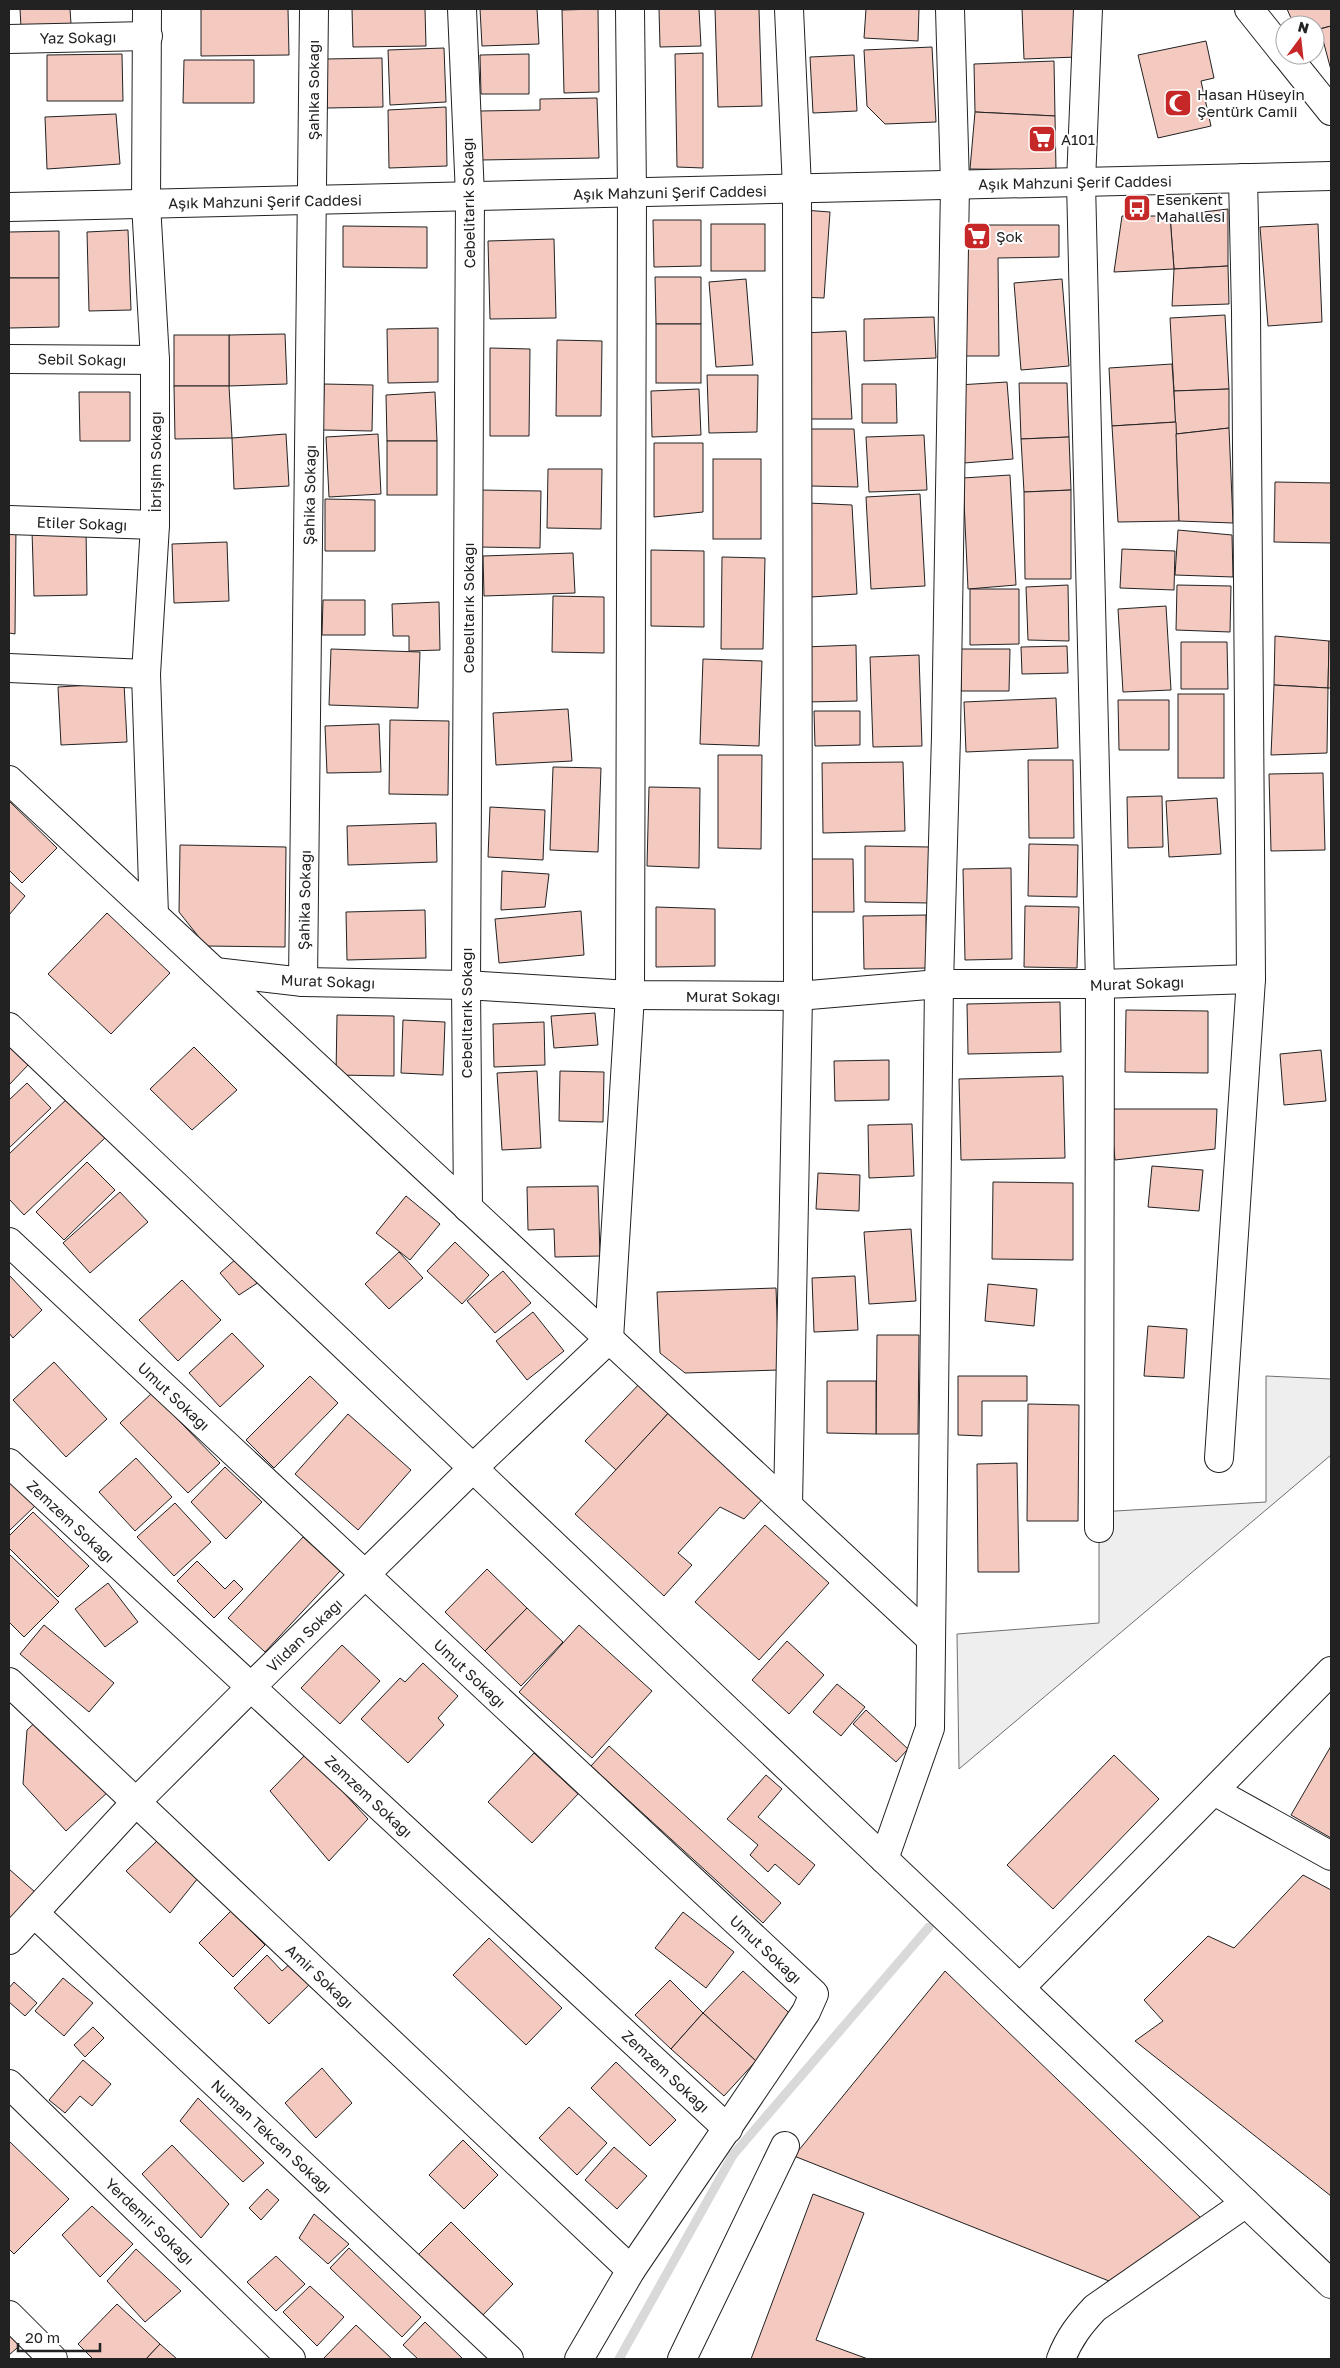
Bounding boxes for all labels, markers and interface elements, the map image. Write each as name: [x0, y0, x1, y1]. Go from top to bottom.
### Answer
north arrow: [1275, 15, 1325, 65]
text: N: [1296, 17, 1311, 37]
street label: Yaz Sokağı: [39, 27, 117, 47]
street label: Şahika Sokağı: [304, 40, 322, 140]
place label: Hasan Hüseyin Şentürk Camii: [1197, 85, 1305, 120]
mosque icon: Hasan Hüseyin Şentürk Camii: [1163, 88, 1193, 118]
supermarket icon: A101: [1027, 124, 1057, 154]
place label: A101: [1061, 130, 1095, 148]
street label: Cebelitarık Sokağı: [458, 137, 478, 269]
street label: Aşık Mahzuni Şerif Caddesi: [978, 171, 1172, 193]
street label: Aşık Mahzuni Şerif Caddesi: [573, 181, 767, 203]
street label: Aşık Mahzuni Şerif Caddesi: [168, 190, 362, 212]
place label: Esenkent Mahallesi: [1156, 190, 1225, 225]
bus stop icon: Esenkent Mahallesi: [1122, 193, 1152, 223]
supermarket icon: Şok: [962, 221, 992, 251]
place label: Şok: [996, 227, 1024, 245]
street label: Sebil Sokağı: [37, 349, 127, 369]
street label: İbrişim Sokağı: [146, 411, 164, 513]
street label: Şahika Sokağı: [299, 445, 319, 545]
street label: Etiler Sokağı: [36, 512, 128, 534]
street label: Cebelitarık Sokağı: [459, 543, 477, 673]
street label: Şahika Sokağı: [294, 850, 314, 950]
street label: Cebelitarık Sokağı: [457, 948, 475, 1078]
street label: Murat Sokağı: [281, 970, 375, 992]
street label: Murat Sokağı: [1090, 972, 1184, 994]
street label: Murat Sokağı: [686, 987, 780, 1005]
street label: Umut Sokağı: [134, 1358, 214, 1434]
street label: Zemzem Sokağı: [24, 1476, 118, 1566]
street label: Vildan Sokağı: [262, 1594, 346, 1676]
street label: Umut Sokağı: [430, 1635, 510, 1711]
street label: Zemzem Sokağı: [322, 1751, 416, 1841]
street label: Umut Sokağı: [726, 1911, 806, 1987]
street label: Amir Sokağı: [283, 1940, 357, 2012]
street label: Zemzem Sokağı: [619, 2026, 713, 2116]
street label: Numan Tekcan Sokağı: [208, 2075, 336, 2197]
street label: Yerdemir Sokağı: [102, 2174, 198, 2268]
scale bar: [18, 2320, 100, 2352]
text: 20 m: [25, 2328, 60, 2346]

